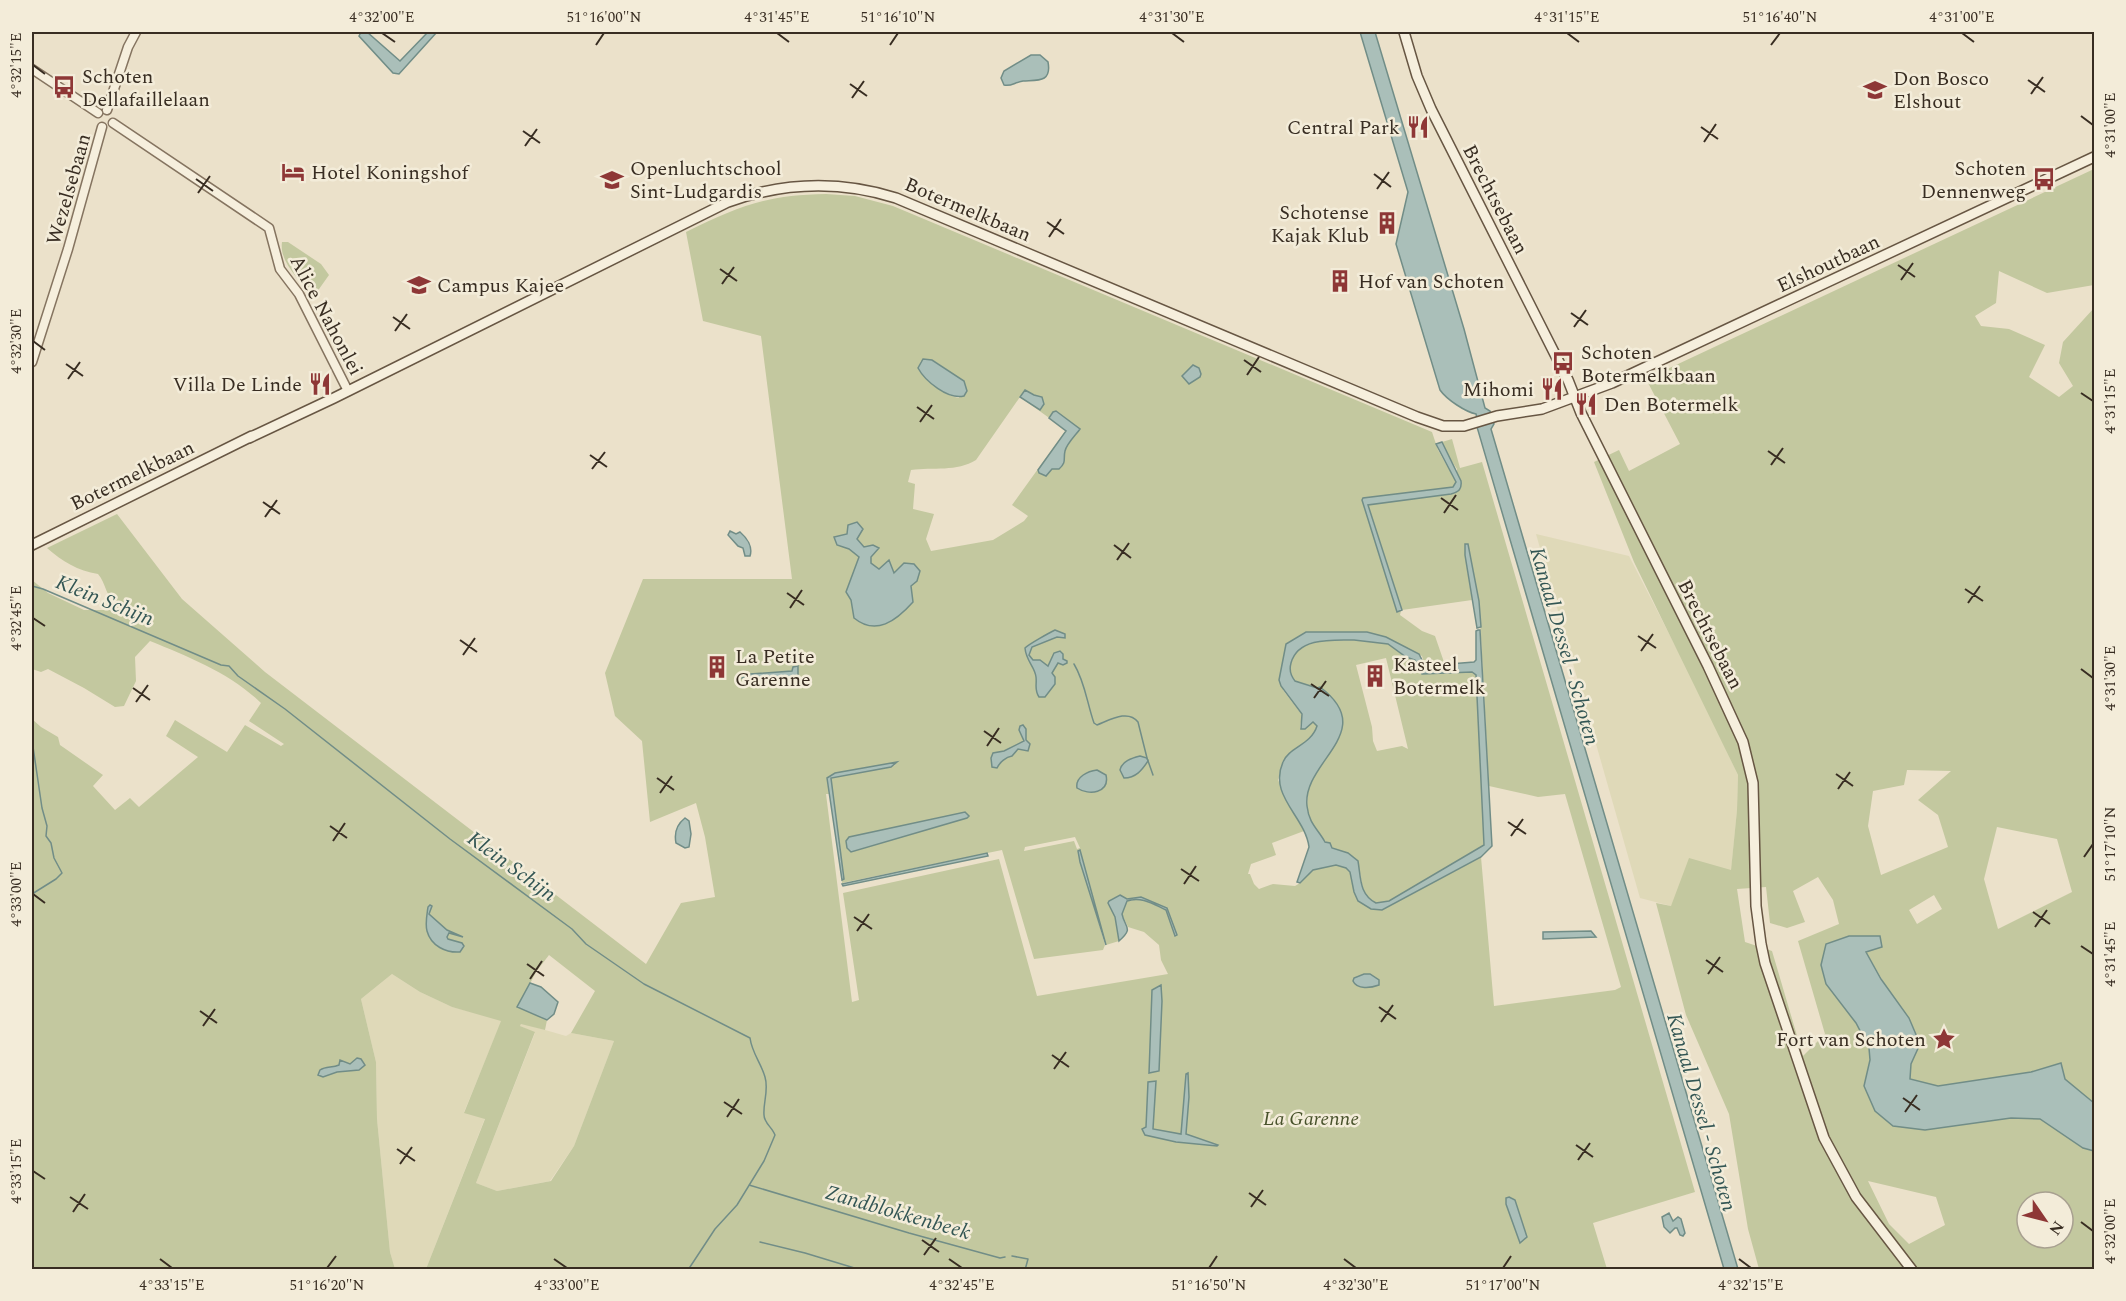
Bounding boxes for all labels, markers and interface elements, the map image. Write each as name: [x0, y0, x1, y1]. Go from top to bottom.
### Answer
text: 4°32'00"E: [349, 6, 415, 29]
text: 51°16'00"N: [567, 6, 642, 29]
text: 4°31'45"E: [744, 6, 810, 29]
text: 51°16'10"N: [861, 6, 936, 29]
text: 4°31'30"E: [1139, 6, 1205, 29]
text: 4°31'15"E: [1534, 6, 1600, 29]
text: 51°16'40"N: [1743, 6, 1818, 29]
text: 4°31'00"E: [1929, 6, 1995, 29]
text: 4°32'15"E: [5, 32, 28, 98]
place label: Schoten Dellafaillelaan: [82, 62, 210, 115]
place label: Don Bosco Elshout: [1893, 64, 1989, 117]
bus stop icon: Schoten Dellafaillelaan: [51, 74, 77, 100]
school or university icon: Don Bosco Elshout: [1862, 77, 1888, 103]
text: 4°31'00"E: [2099, 92, 2122, 158]
place label: Central Park: [1287, 113, 1400, 143]
restaurant icon: Central Park: [1405, 114, 1431, 140]
street label: Wezelsebaan: [39, 130, 99, 249]
street label: Brechtsebaan: [1455, 139, 1536, 260]
place label: Openluchtschool Sint-Ludgardis: [630, 154, 782, 207]
place label: Schoten Dennenweg: [1921, 154, 2026, 207]
place label: Hotel Koningshof: [311, 158, 471, 188]
hotel icon: Hotel Koningshof: [280, 159, 306, 185]
bus stop icon: Schoten Dennenweg: [2031, 166, 2057, 192]
school or university icon: Openluchtschool Sint-Ludgardis: [599, 167, 625, 193]
street label: Botermelkbaan: [900, 170, 1036, 250]
place label: Schotense Kajak Klub: [1271, 198, 1369, 251]
building icon: Schotense Kajak Klub: [1374, 210, 1400, 236]
street label: Elshoutbaan: [1772, 227, 1885, 301]
street label: Alice Nahonlei: [282, 250, 370, 381]
place label: Hof van Schoten: [1358, 267, 1504, 297]
building icon: Hof van Schoten: [1327, 268, 1353, 294]
place label: Campus Kajee: [437, 271, 564, 301]
school or university icon: Campus Kajee: [406, 272, 432, 298]
text: 4°32'30"E: [5, 308, 28, 374]
place label: Schoten Botermelkbaan: [1581, 338, 1716, 391]
bus stop icon: Schoten Botermelkbaan: [1550, 350, 1576, 376]
text: 4°31'15"E: [2099, 368, 2122, 434]
place label: Villa De Linde: [173, 370, 302, 400]
restaurant icon: Villa De Linde: [307, 371, 333, 397]
place label: Mihomi: [1463, 375, 1534, 405]
restaurant icon: Mihomi: [1539, 376, 1565, 402]
place label: Den Botermelk: [1604, 390, 1739, 420]
restaurant icon: Den Botermelk: [1573, 391, 1599, 417]
street label: Botermelkbaan: [65, 433, 200, 519]
water label: Kanaal Dessel - Schoten: [1520, 543, 1608, 749]
water label: Klein Schijn: [51, 567, 159, 635]
street label: Brechtsebaan: [1670, 574, 1751, 695]
text: 4°32'45"E: [5, 585, 28, 651]
place label: La Petite Garenne: [735, 642, 815, 695]
text: 4°31'30"E: [2099, 645, 2122, 711]
place label: Kasteel Botermelk: [1393, 650, 1486, 703]
building icon: La Petite Garenne: [704, 654, 730, 680]
building icon: Kasteel Botermelk: [1362, 663, 1388, 689]
text: 51°17'10"N: [2099, 806, 2122, 882]
water label: Klein Schijn: [460, 823, 563, 910]
text: 4°33'00"E: [5, 861, 28, 927]
text: 4°31'45"E: [2099, 921, 2122, 987]
water label: Kanaal Dessel - Schoten: [1657, 1009, 1745, 1215]
place label: Fort van Schoten: [1776, 1025, 1926, 1055]
place icon: Fort van Schoten: [1931, 1026, 1957, 1052]
park label: La Garenne: [1263, 1104, 1359, 1134]
text: 4°33'15"E: [5, 1138, 28, 1204]
water label: Zandblokkenbeek: [821, 1177, 974, 1249]
north arrow: [2015, 1190, 2075, 1250]
text: 4°32'00"E: [2099, 1198, 2122, 1264]
text: N: [2043, 1216, 2070, 1240]
text: 4°33'15"E: [139, 1274, 205, 1297]
text: 51°16'20"N: [290, 1274, 365, 1297]
text: 4°33'00"E: [534, 1274, 600, 1297]
text: 4°32'45"E: [929, 1274, 995, 1297]
text: 51°16'50"N: [1172, 1274, 1247, 1297]
text: 4°32'30"E: [1323, 1274, 1389, 1297]
text: 51°17'00"N: [1466, 1274, 1541, 1297]
text: 4°32'15"E: [1718, 1274, 1784, 1297]

